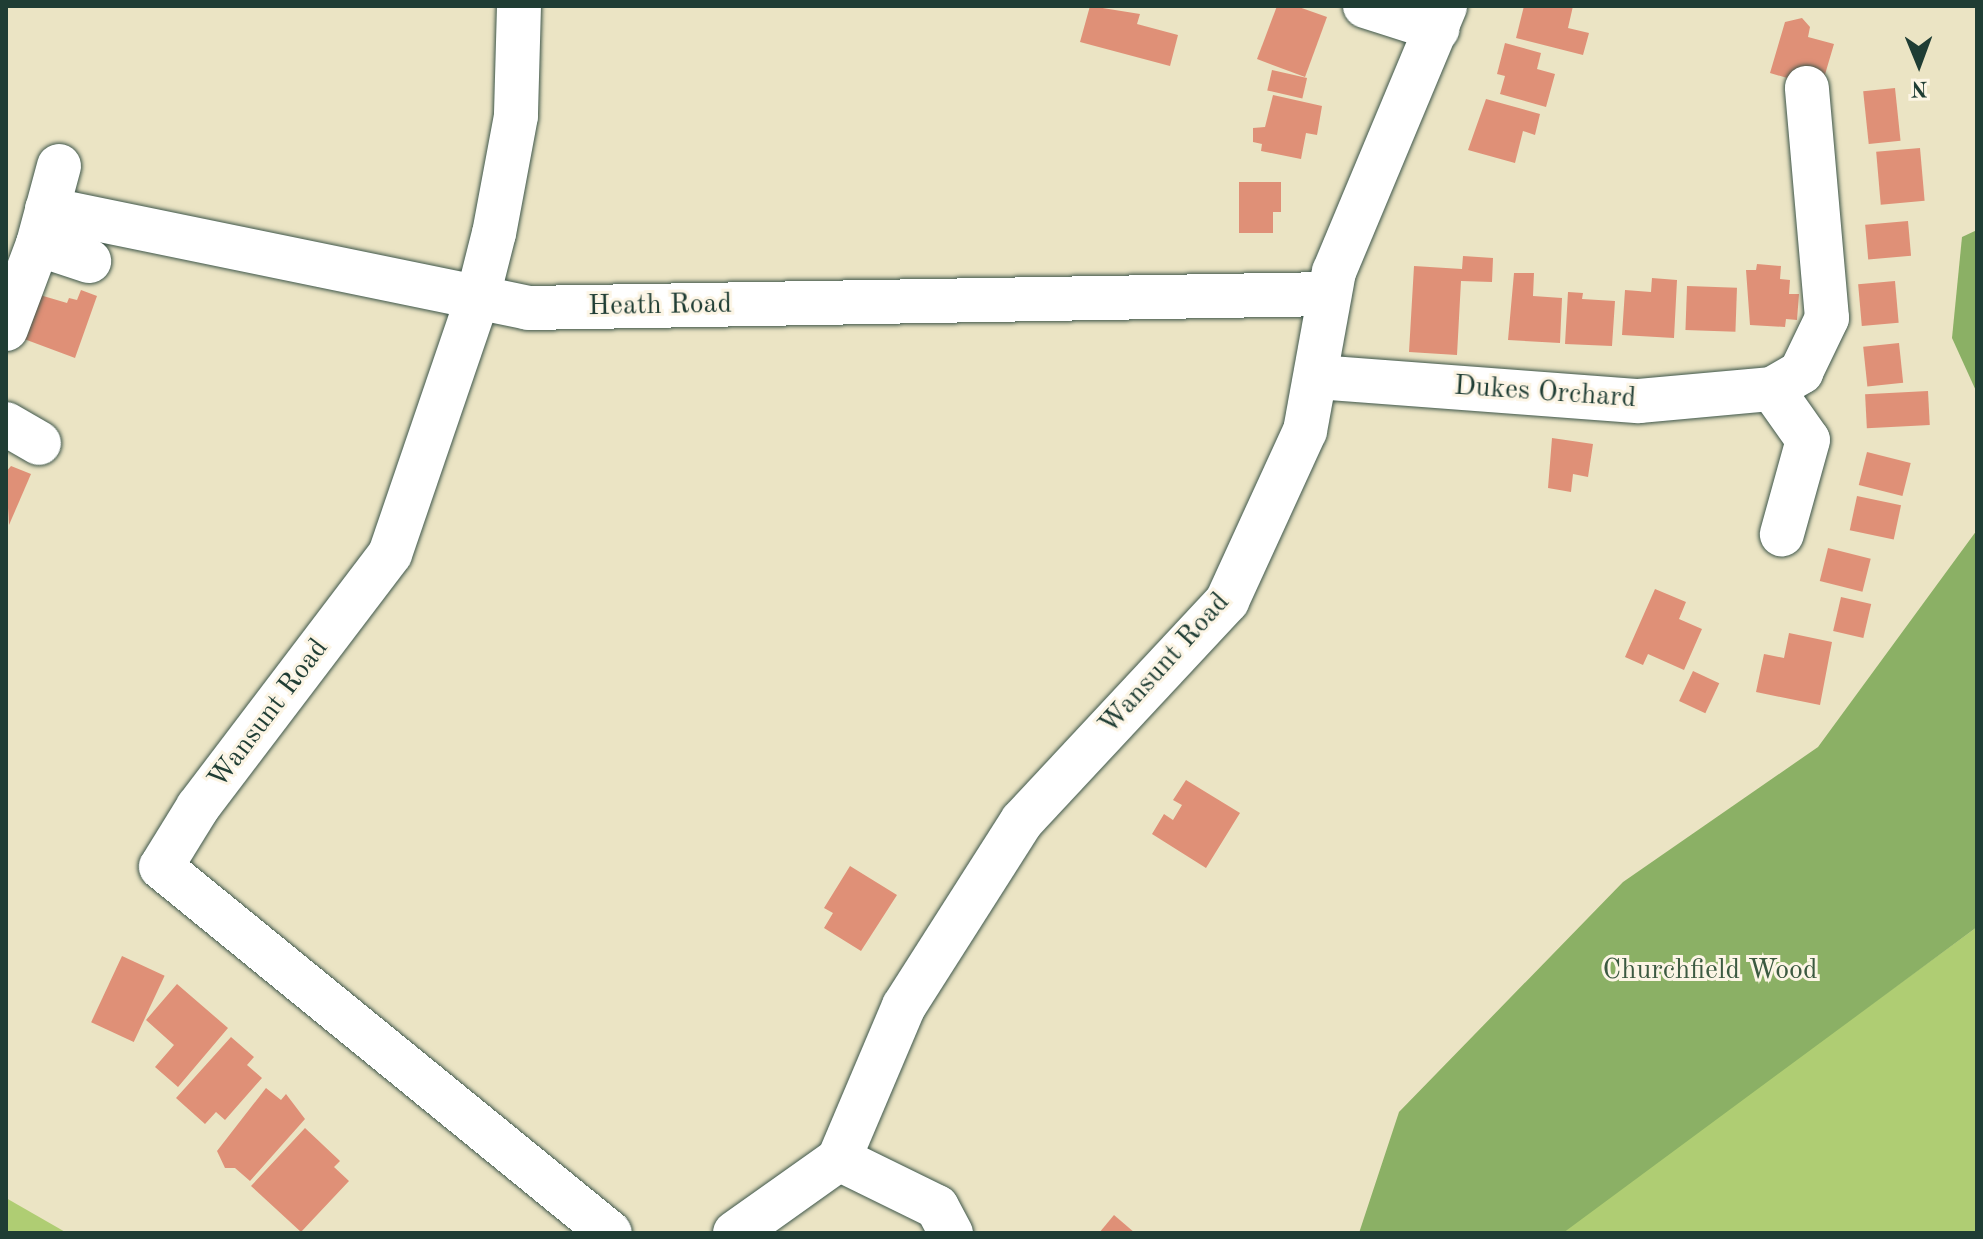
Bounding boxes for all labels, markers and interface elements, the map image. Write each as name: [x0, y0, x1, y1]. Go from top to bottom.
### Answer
north arrow: [1879, 24, 1959, 104]
text: N: [1911, 77, 1928, 99]
street label: Heath Road: [588, 288, 732, 324]
street label: Dukes Orchard: [1453, 370, 1637, 416]
street label: Wansunt Road: [1093, 586, 1237, 742]
street label: Wansunt Road: [202, 632, 336, 796]
park label: Churchfield Wood: [1602, 954, 1818, 988]

